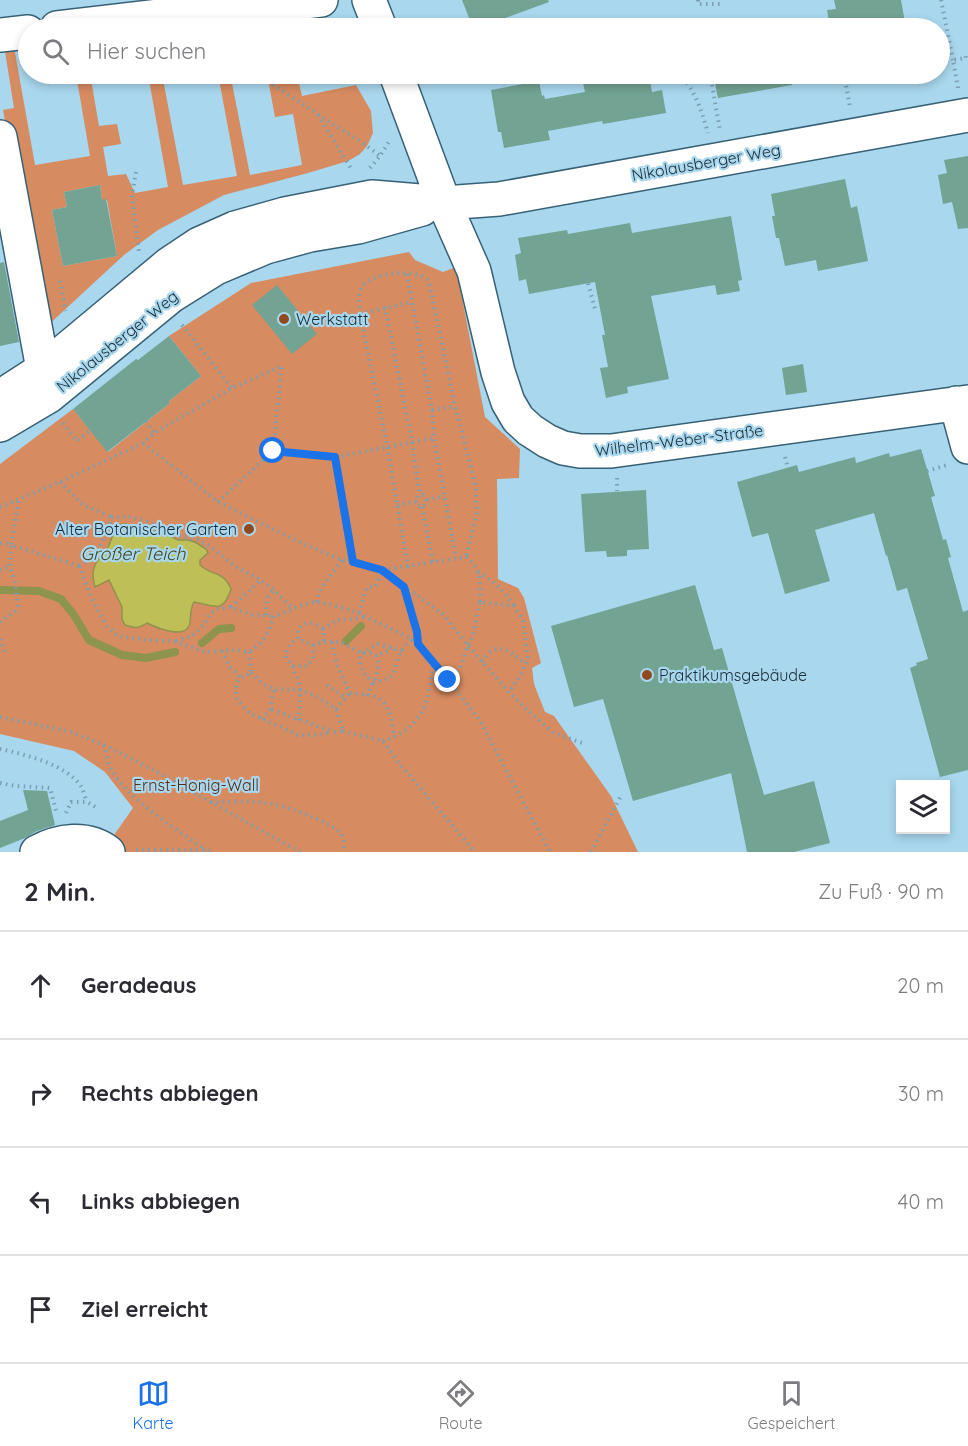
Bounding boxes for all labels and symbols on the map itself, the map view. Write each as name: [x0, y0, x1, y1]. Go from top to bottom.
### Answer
street label: Nikolausberger Weg: [630, 139, 782, 185]
street label: Nikolausberger Weg: [52, 286, 182, 396]
place label: Werkstatt: [296, 309, 368, 329]
marker: Werkstatt: [277, 312, 291, 326]
street label: Wilhelm-Weber-Straße: [594, 420, 764, 460]
route start: [259, 437, 285, 463]
place label: Alter Botanischer Garten: [55, 519, 237, 539]
marker: Alter Botanischer Garten: [242, 522, 256, 536]
water label: Großer Teich: [80, 542, 186, 565]
place label: Praktikumsgebäude: [659, 665, 807, 685]
route end: [434, 666, 460, 692]
marker: Praktikumsgebäude: [640, 668, 654, 682]
park label: Ernst-Honig-Wall: [133, 775, 259, 795]

